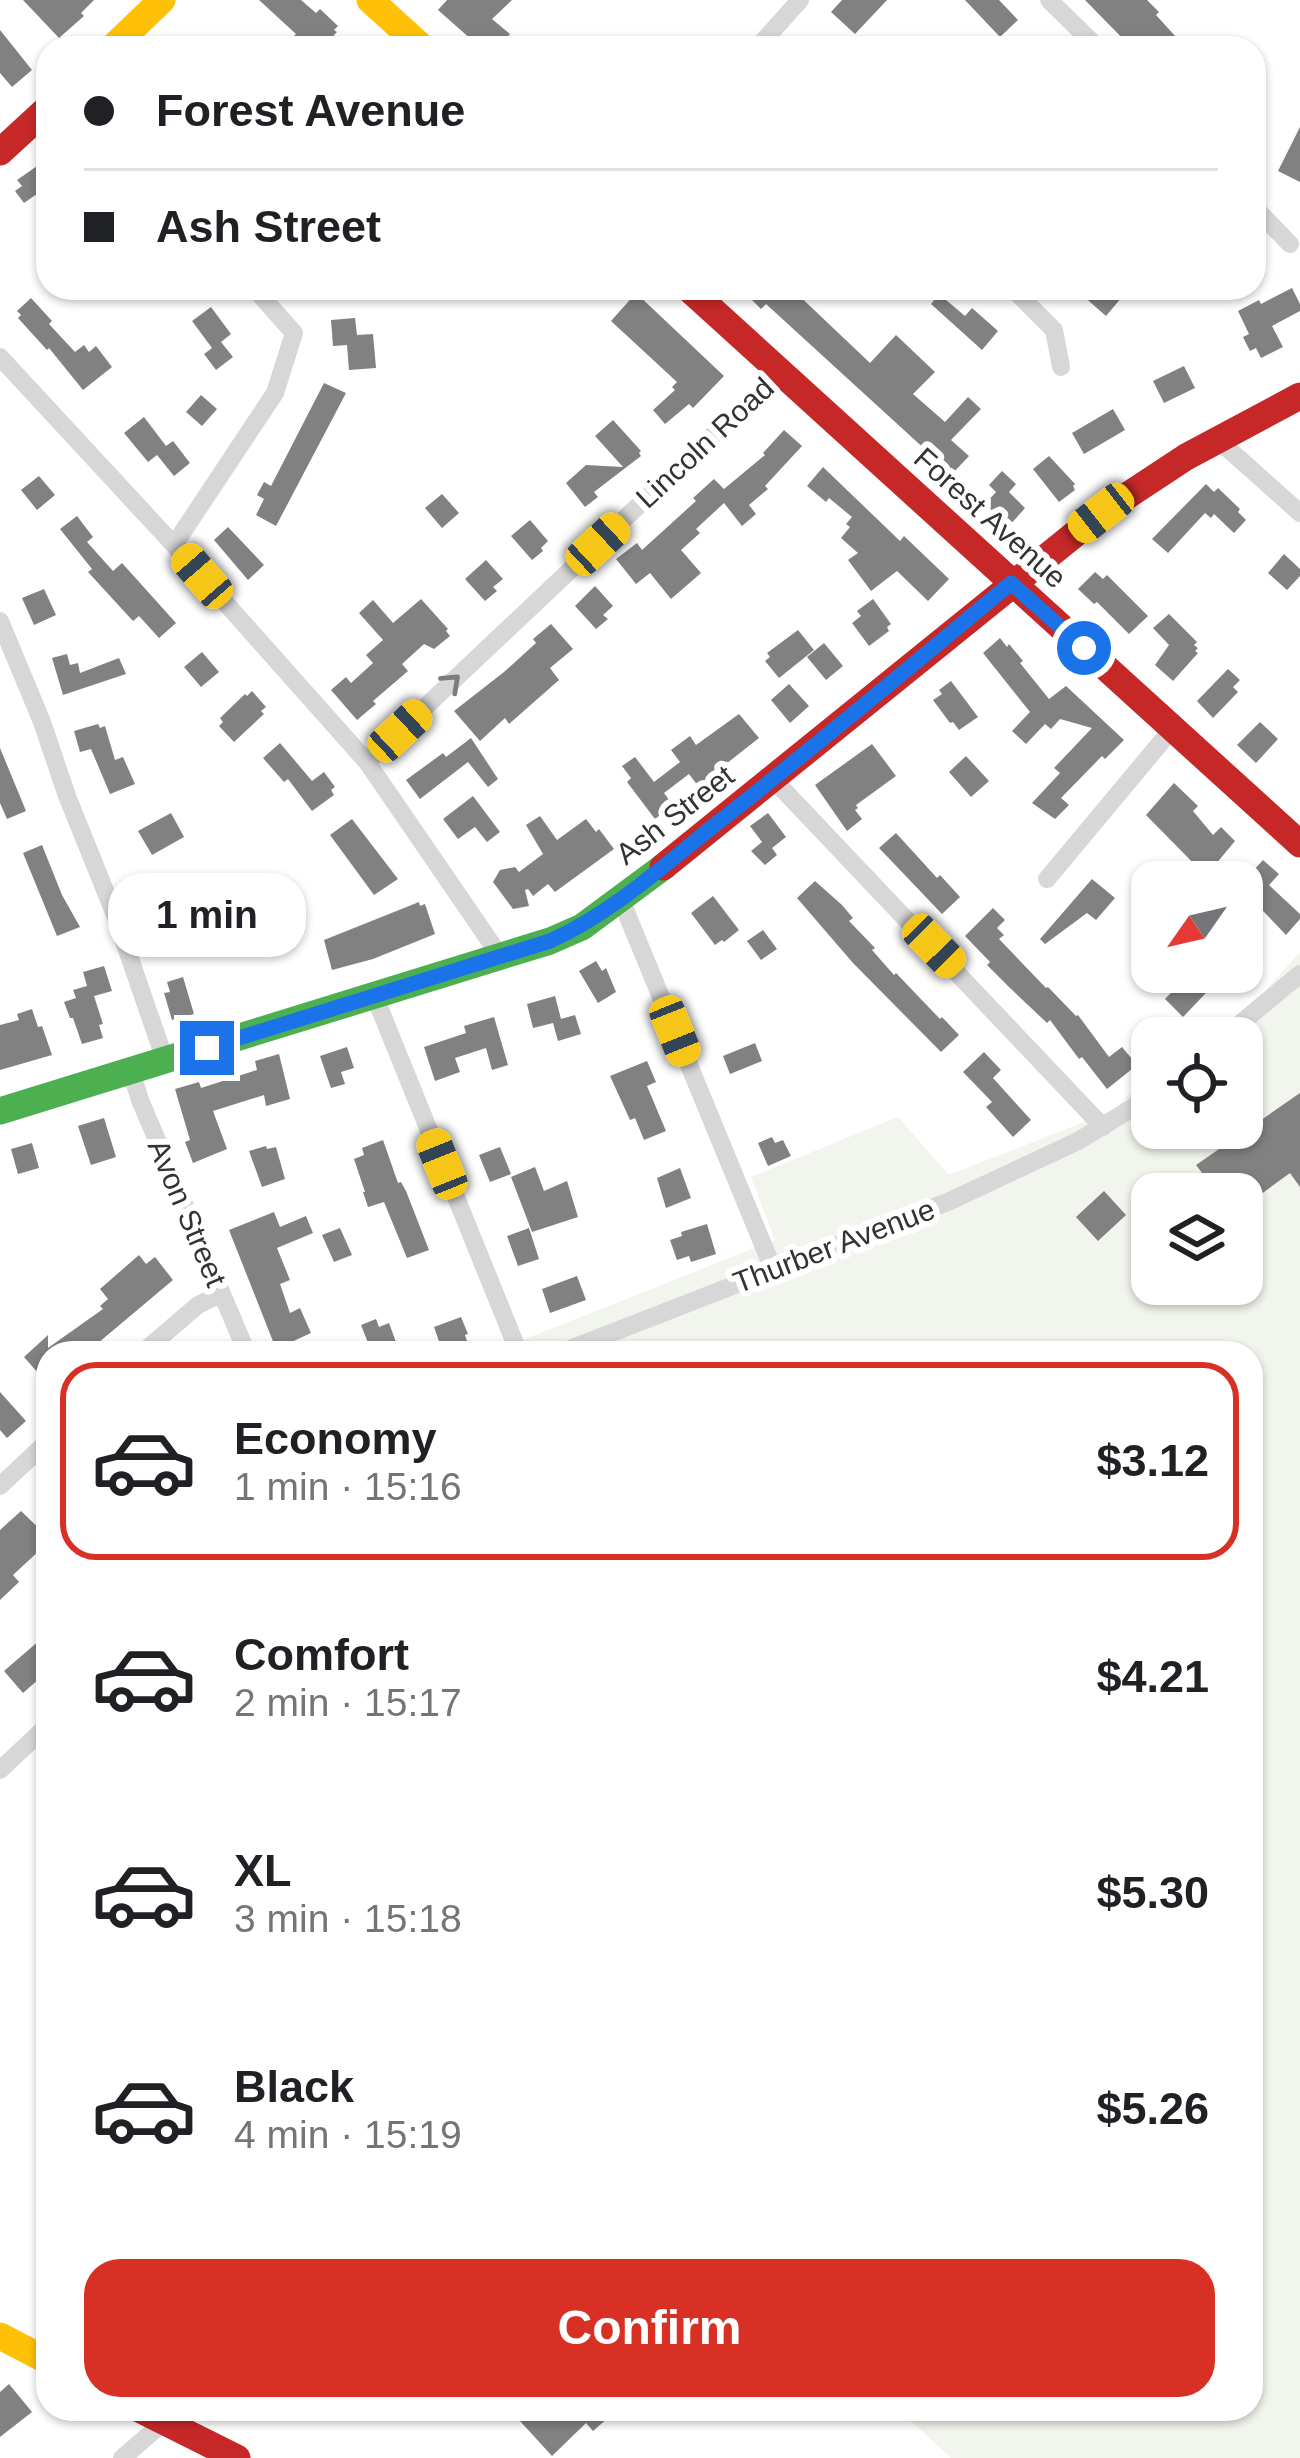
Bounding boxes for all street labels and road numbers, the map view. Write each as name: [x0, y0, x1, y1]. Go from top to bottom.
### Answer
street label: Lincoln Road: [629, 371, 780, 514]
street label: Forest Avenue: [908, 441, 1073, 594]
street label: Ash Street: [609, 758, 741, 871]
street label: Avon Street: [142, 1134, 233, 1292]
street label: Thurber Avenue: [729, 1192, 939, 1299]

